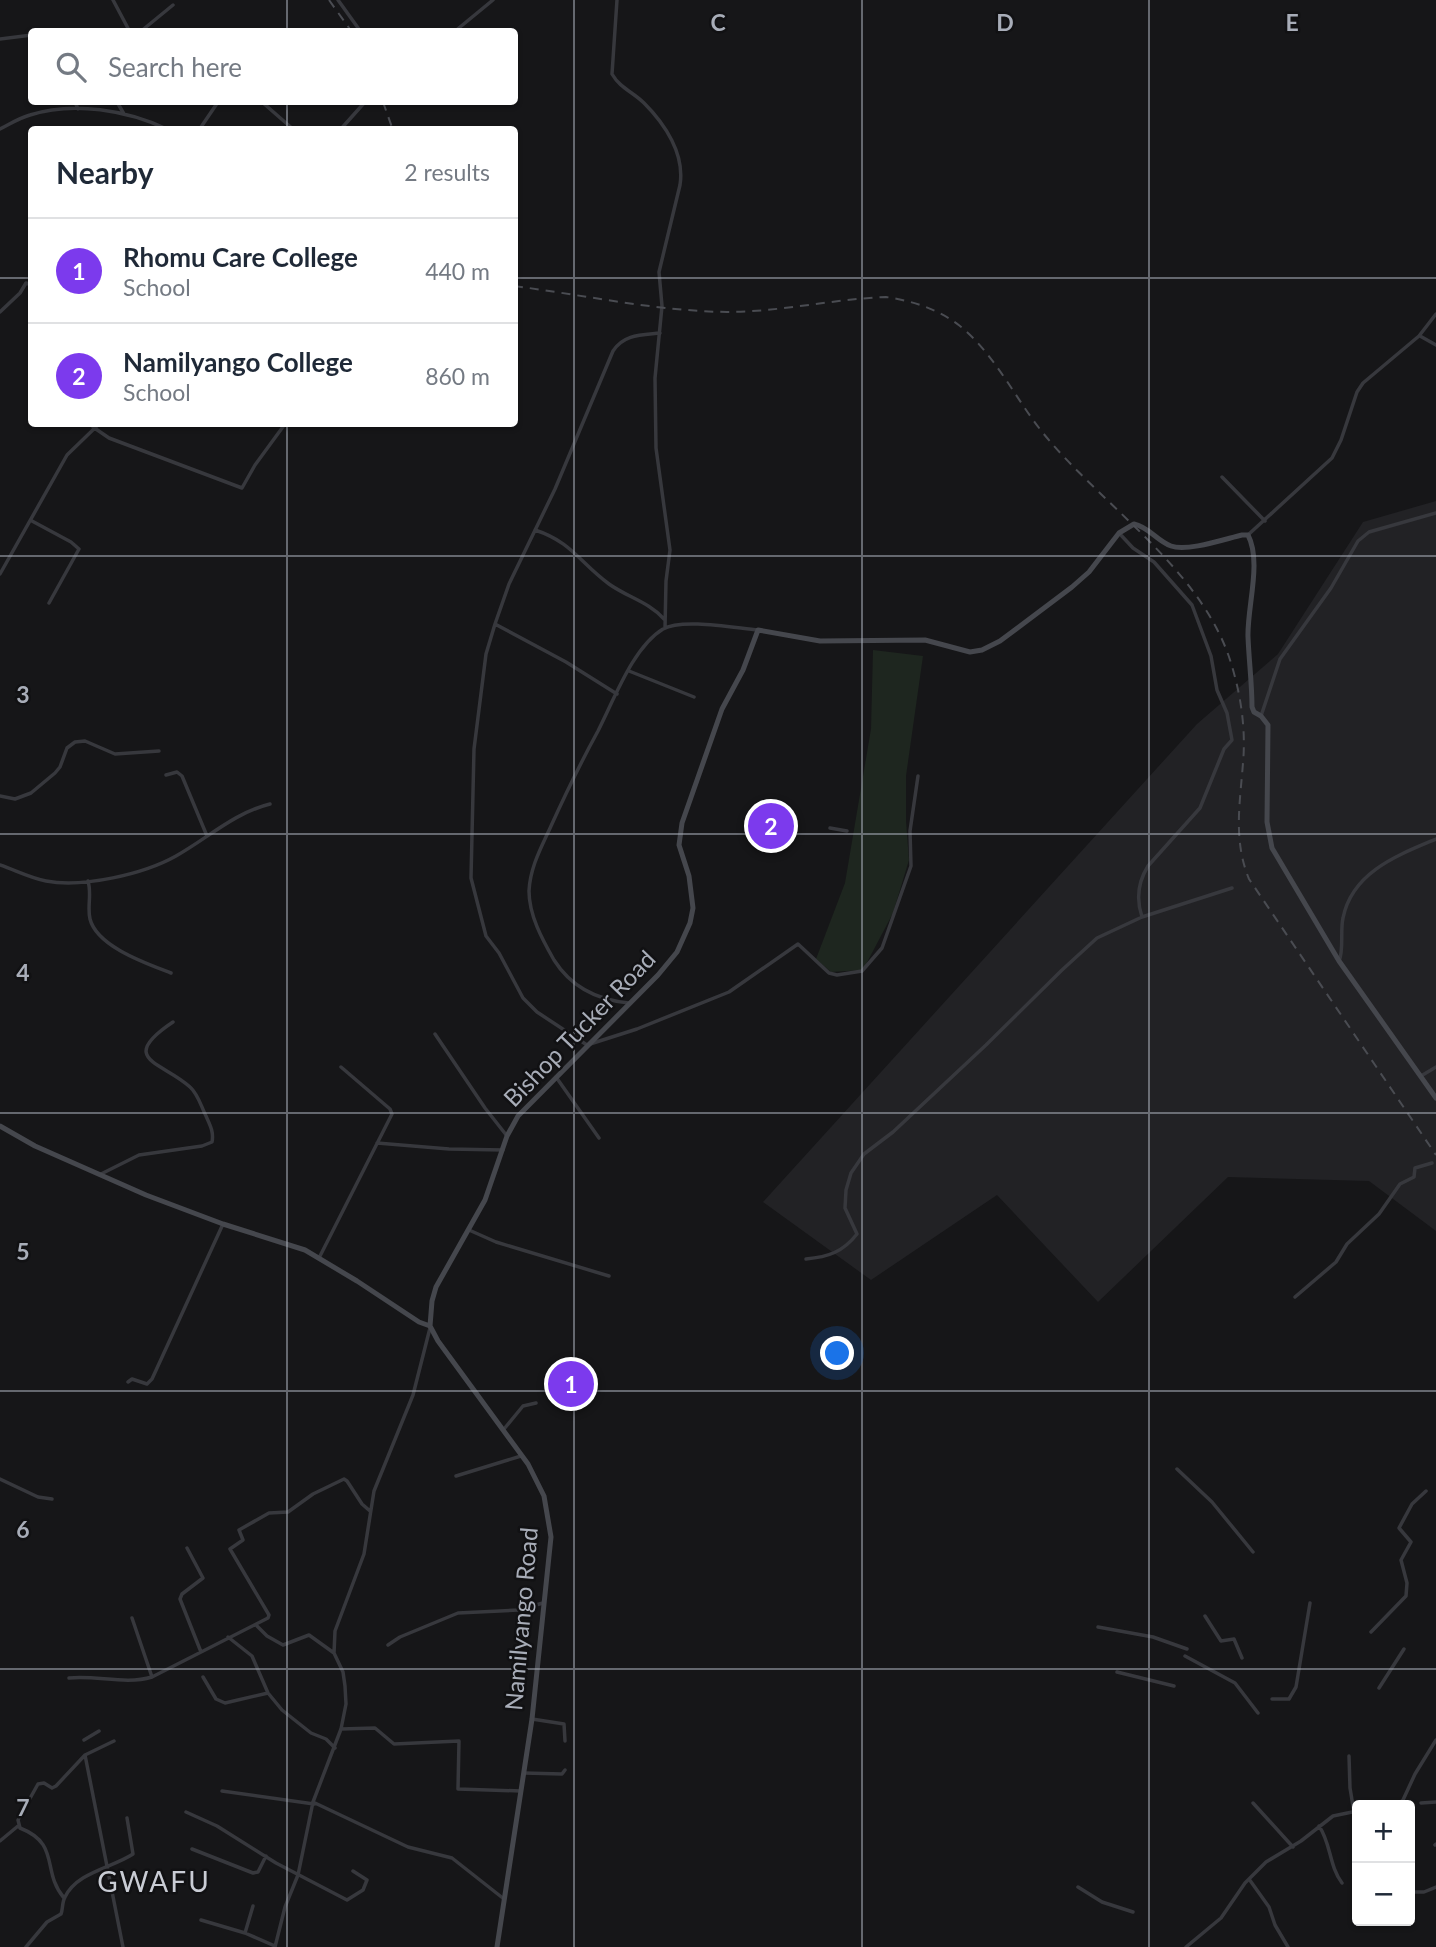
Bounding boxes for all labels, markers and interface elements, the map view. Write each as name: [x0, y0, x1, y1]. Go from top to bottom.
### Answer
text: C: [710, 8, 726, 36]
text: D: [996, 8, 1014, 36]
text: E: [1285, 8, 1299, 36]
search box: [28, 28, 518, 105]
icon: search: [52, 48, 90, 86]
text: Search here: [108, 51, 242, 83]
text: Nearby: [56, 154, 154, 190]
text: 2 results: [404, 158, 490, 186]
text: Rhomu Care College: [123, 241, 358, 273]
text: 1: [72, 257, 86, 285]
text: 440 m: [425, 257, 490, 285]
text: School: [123, 273, 191, 301]
text: Namilyango College: [123, 346, 353, 378]
text: 2: [72, 362, 86, 390]
text: 860 m: [425, 362, 490, 390]
text: School: [123, 378, 191, 406]
text: 3: [16, 680, 30, 708]
pin: 2: [748, 800, 794, 852]
street label: Bishop Tucker Road: [497, 944, 661, 1112]
text: 4: [16, 958, 30, 986]
text: 5: [16, 1237, 30, 1265]
your location: [820, 1336, 854, 1370]
pin: 1: [548, 1358, 594, 1410]
text: 6: [16, 1515, 30, 1543]
street label: Namilyango Road: [498, 1526, 543, 1712]
text: 7: [16, 1793, 30, 1821]
map controls: [1352, 1800, 1415, 1926]
button: +: [1352, 1800, 1415, 1863]
button: −: [1352, 1863, 1415, 1926]
district label: GWAFU: [97, 1864, 211, 1898]

